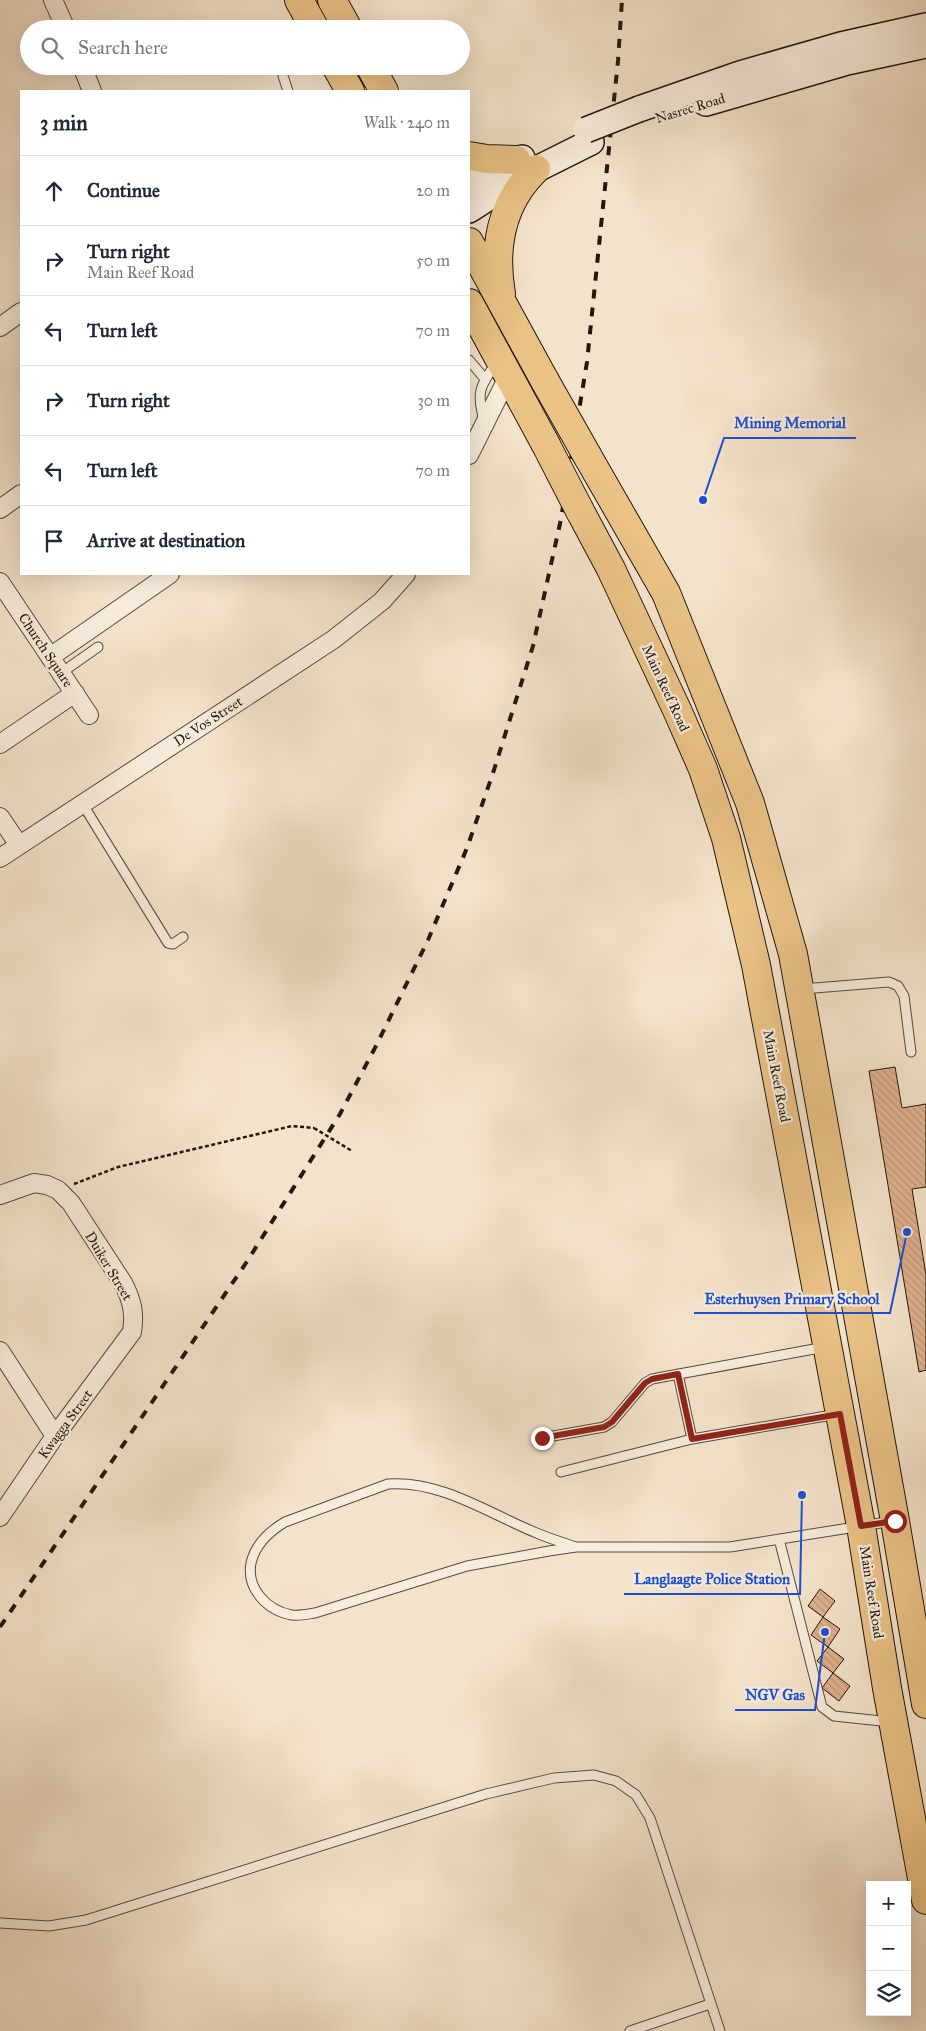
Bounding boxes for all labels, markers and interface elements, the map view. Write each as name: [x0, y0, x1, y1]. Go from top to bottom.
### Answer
search box: [20, 20, 470, 75]
icon: search: [38, 34, 66, 62]
text: Search here: [78, 36, 168, 59]
street label: Nasrec Road: [653, 90, 727, 127]
text: 3 min: [40, 110, 88, 136]
text: Walk · 240 m: [364, 113, 450, 132]
icon: ahead: [40, 177, 68, 205]
text: Continue: [87, 179, 160, 202]
text: 20 m: [416, 181, 450, 200]
text: Turn right: [87, 240, 170, 263]
icon: right: [40, 247, 68, 275]
text: 50 m: [416, 251, 450, 270]
text: Main Reef Road: [87, 263, 194, 282]
icon: left: [40, 317, 68, 345]
text: Turn left: [87, 319, 157, 342]
text: 70 m: [415, 321, 450, 340]
icon: right: [40, 387, 68, 415]
text: Turn right: [87, 389, 170, 412]
text: 30 m: [417, 391, 450, 410]
callout: Mining Memorial: [724, 408, 856, 438]
text: Mining Memorial: [734, 414, 847, 433]
icon: left: [40, 457, 68, 485]
text: Turn left: [87, 459, 157, 482]
text: 70 m: [415, 461, 450, 480]
icon: arrive: [40, 527, 68, 555]
text: Arrive at destination: [87, 529, 245, 552]
street label: Church Square: [14, 610, 77, 691]
street label: Main Reef Road: [638, 642, 693, 734]
street label: De Vos Street: [171, 693, 246, 750]
street label: Main Reef Road: [759, 1028, 794, 1124]
street label: Duiker Street: [81, 1229, 136, 1304]
callout: Esterhuysen Primary School: [694, 1283, 890, 1313]
text: Esterhuysen Primary School: [704, 1290, 881, 1309]
street label: Kwagga Street: [35, 1386, 96, 1462]
route end: [531, 1427, 554, 1450]
route start: [884, 1510, 907, 1533]
street label: Main Reef Road: [856, 1544, 887, 1640]
callout: Langlaagte Police Station: [624, 1564, 800, 1594]
text: Langlaagte Police Station: [634, 1570, 791, 1589]
callout: NGV Gas: [735, 1680, 815, 1710]
text: NGV Gas: [745, 1686, 806, 1704]
map controls: [866, 1881, 911, 2016]
button: +: [866, 1881, 911, 1926]
button: −: [866, 1926, 911, 1971]
button: layers: [866, 1971, 911, 2016]

